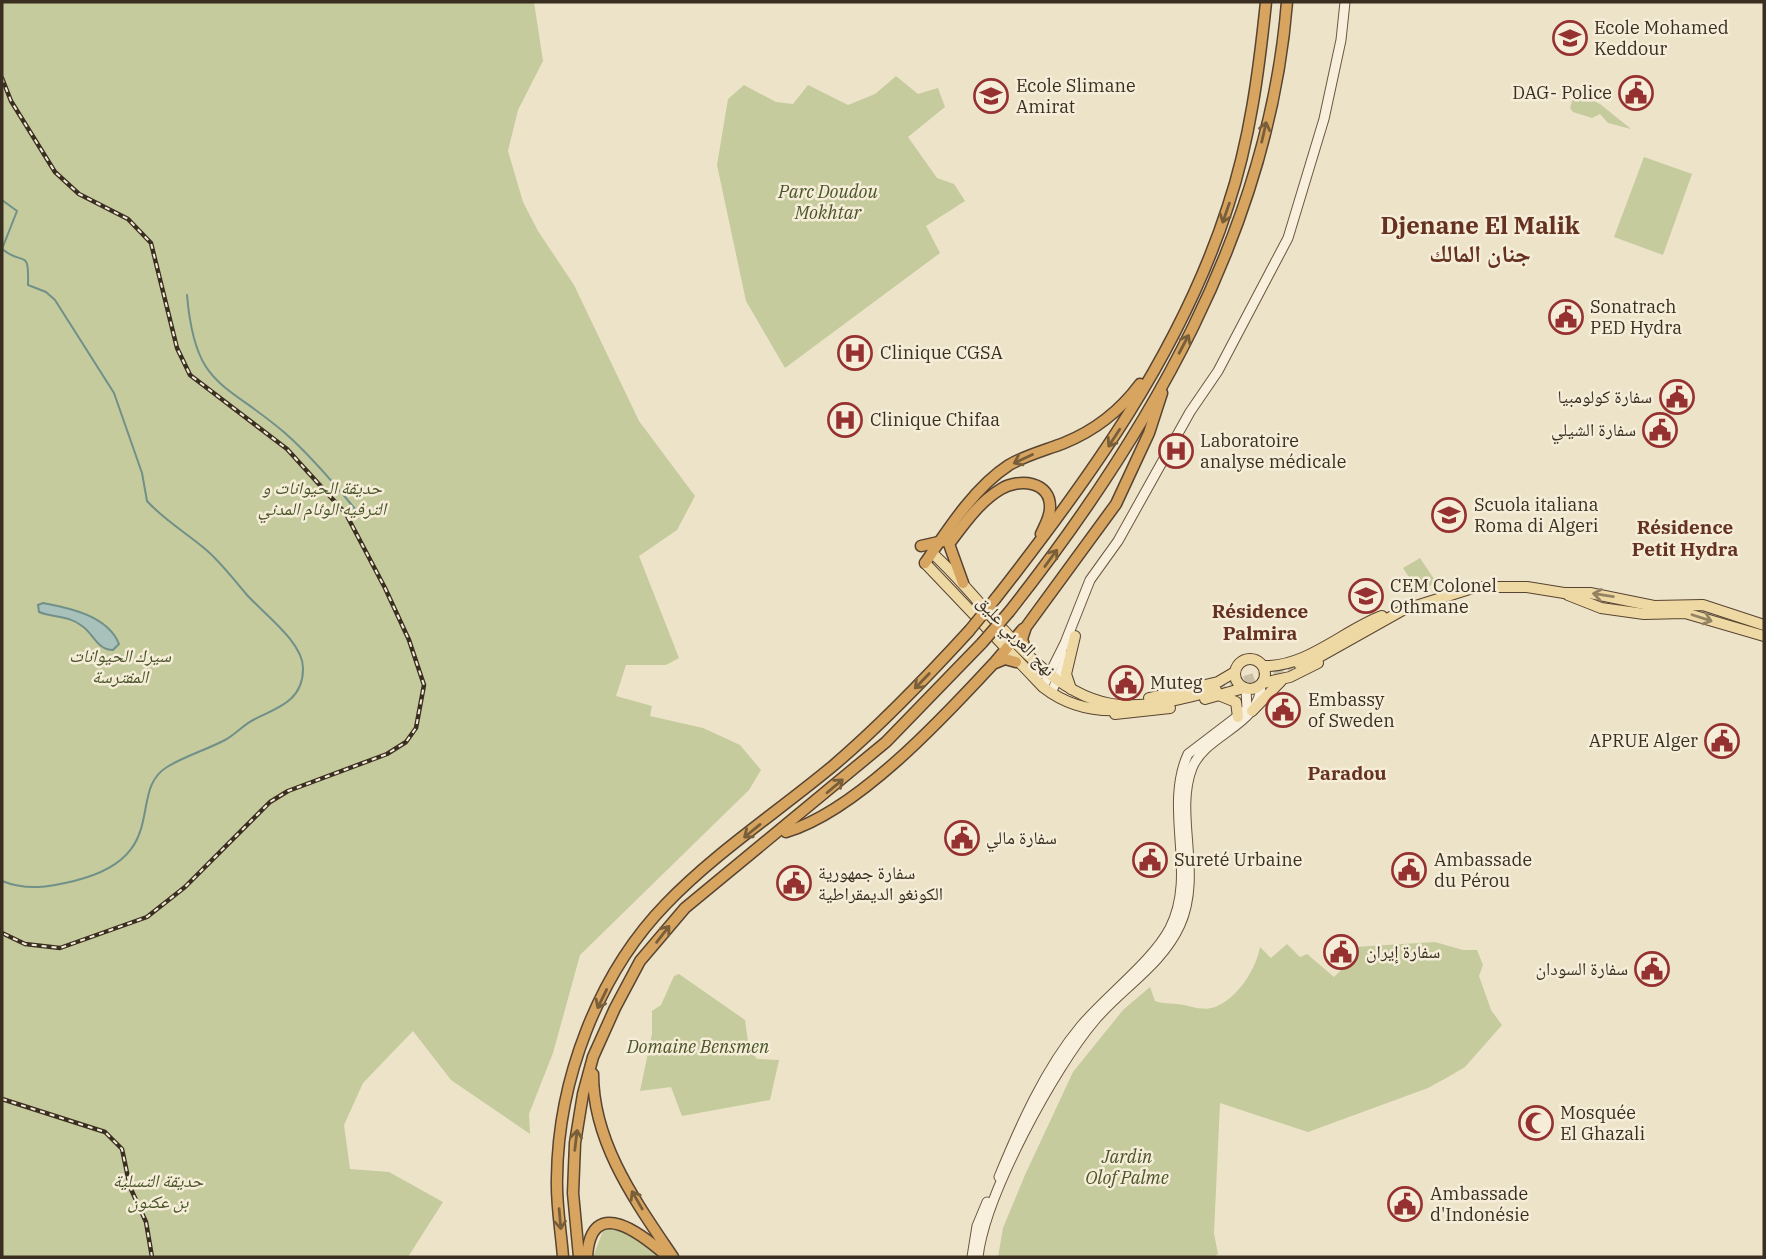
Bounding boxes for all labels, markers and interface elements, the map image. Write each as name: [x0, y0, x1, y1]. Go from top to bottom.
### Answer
place label: Ecole Mohamed Keddour: [1594, 16, 1729, 60]
school or university icon: Ecole Mohamed Keddour: [1551, 19, 1589, 57]
place label: Ecole Slimane Amirat: [1016, 74, 1136, 118]
public building icon: DAG- Police: [1617, 74, 1655, 112]
school or university icon: Ecole Slimane Amirat: [972, 77, 1010, 115]
place label: DAG- Police: [1512, 81, 1612, 104]
one-way arrow: [1258, 121, 1272, 144]
park label: Parc Doudou Mokhtar: [777, 180, 878, 224]
one-way arrow: [1219, 201, 1231, 223]
district label: Djenane El Malik جنان المالك: [1380, 209, 1580, 269]
place label: Sonatrach PED Hydra: [1590, 295, 1682, 339]
public building icon: Sonatrach PED Hydra: [1547, 298, 1585, 336]
hospital icon: Clinique CGSA: [836, 334, 874, 372]
one-way arrow: [1177, 335, 1191, 355]
place label: Clinique CGSA: [880, 341, 1003, 364]
public building icon: سفارة كولومبيا: [1658, 378, 1696, 416]
place label: سفارة كولومبيا: [1558, 385, 1652, 408]
hospital icon: Clinique Chifaa: [826, 401, 864, 439]
place label: Clinique Chifaa: [870, 408, 1000, 431]
public building icon: سفارة الشيلي: [1641, 411, 1679, 449]
place label: سفارة الشيلي: [1551, 418, 1636, 445]
one-way arrow: [1107, 428, 1121, 447]
place label: Laboratoire analyse médicale: [1200, 429, 1346, 473]
hospital icon: Laboratoire analyse médicale: [1157, 432, 1195, 470]
one-way arrow: [1013, 453, 1034, 466]
park label: حديقة الحيوانات و الترفيه الوئام المدني: [258, 476, 388, 524]
place label: Scuola italiana Roma di Algeri: [1474, 493, 1599, 537]
school or university icon: Scuola italiana Roma di Algeri: [1430, 496, 1468, 534]
district label: Résidence Petit Hydra: [1632, 515, 1738, 561]
one-way arrow: [1044, 549, 1058, 568]
place label: CEM Colonel Othmane: [1390, 574, 1497, 618]
school or university icon: CEM Colonel Othmane: [1347, 577, 1385, 615]
one-way arrow: [1592, 588, 1614, 601]
street label: نهج العربي عليق: [969, 590, 1061, 683]
district label: Résidence Palmira: [1212, 599, 1308, 645]
one-way arrow: [1690, 613, 1712, 626]
park label: سيرك الحيوانات المفترسة: [69, 644, 171, 688]
public building icon: Muteg: [1107, 664, 1145, 702]
place label: Muteg: [1150, 671, 1203, 694]
one-way arrow: [914, 672, 931, 689]
place label: Embassy of Sweden: [1308, 688, 1395, 732]
public building icon: Embassy of Sweden: [1264, 691, 1302, 729]
public building icon: APRUE Alger: [1703, 722, 1741, 760]
place label: APRUE Alger: [1589, 729, 1698, 752]
district label: Paradou: [1307, 761, 1387, 785]
one-way arrow: [826, 778, 844, 794]
public building icon: سفارة مالي: [943, 819, 981, 857]
one-way arrow: [743, 823, 761, 839]
place label: سفارة مالي: [986, 826, 1057, 853]
public building icon: Sureté Urbaine: [1131, 841, 1169, 879]
place label: Sureté Urbaine: [1174, 848, 1302, 871]
place label: Ambassade du Pérou: [1434, 848, 1532, 892]
public building icon: Ambassade du Pérou: [1390, 851, 1428, 889]
place label: سفارة جمهورية الكونغو الديمقراطية: [818, 861, 943, 905]
public building icon: سفارة جمهورية الكونغو الديمقراطية: [775, 864, 813, 902]
one-way arrow: [655, 925, 670, 944]
public building icon: سفارة إيران: [1322, 933, 1360, 971]
place label: سفارة إيران: [1366, 940, 1440, 964]
public building icon: سفارة السودان: [1633, 950, 1671, 988]
place label: سفارة السودان: [1535, 957, 1628, 980]
one-way arrow: [594, 988, 608, 1009]
park label: Domaine Bensmen: [626, 1035, 770, 1058]
place label: Mosquée El Ghazali: [1560, 1101, 1646, 1145]
mosque icon: Mosquée El Ghazali: [1517, 1104, 1555, 1142]
one-way arrow: [570, 1130, 583, 1152]
park label: Jardin Olof Palme: [1085, 1145, 1169, 1189]
park label: حديقة التسلية بن عكنون: [113, 1169, 204, 1213]
place label: Ambassade d'Indonésie: [1430, 1182, 1529, 1226]
public building icon: Ambassade d'Indonésie: [1386, 1185, 1424, 1223]
one-way arrow: [629, 1190, 643, 1210]
one-way arrow: [554, 1207, 567, 1230]

